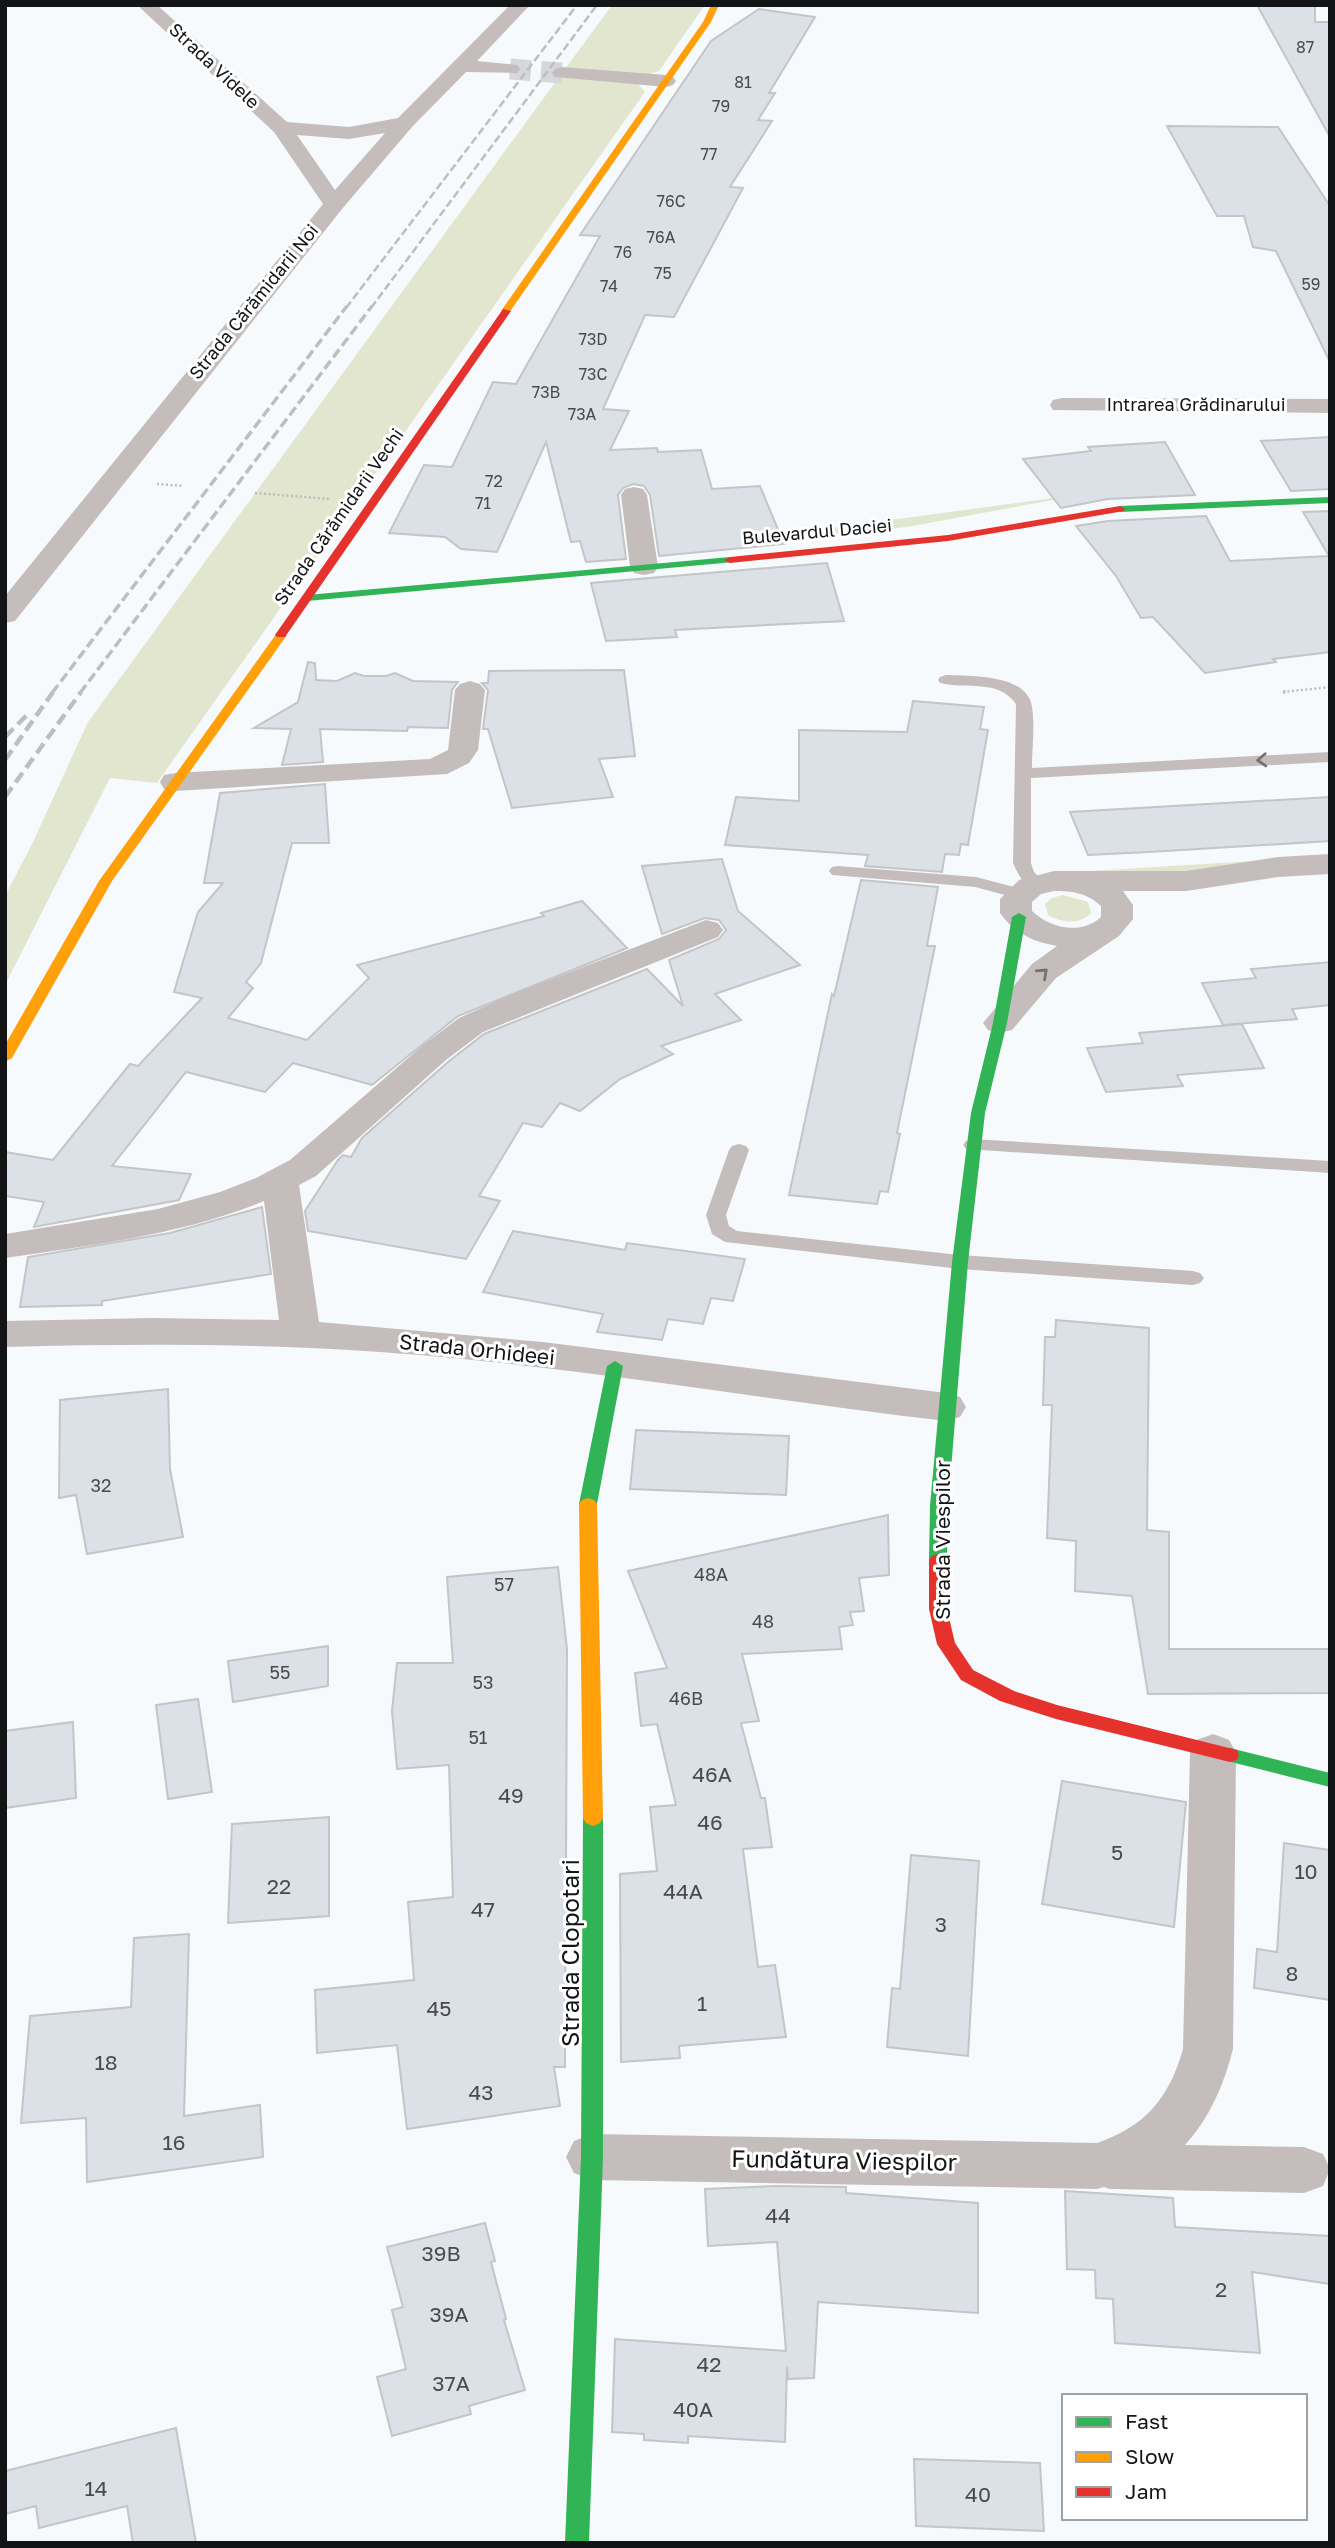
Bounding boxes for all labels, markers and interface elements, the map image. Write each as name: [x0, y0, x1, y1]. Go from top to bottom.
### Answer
street label: Strada Videle: [165, 18, 264, 113]
house number: 87: [1296, 37, 1314, 57]
house number: 81: [734, 72, 752, 92]
house number: 79: [712, 96, 730, 116]
house number: 77: [701, 144, 717, 164]
house number: 76C: [656, 191, 686, 211]
street label: Strada Cărămidarii Noi: [184, 219, 323, 383]
house number: 76A: [647, 227, 676, 247]
house number: 76: [614, 242, 632, 262]
house number: 75: [654, 263, 672, 283]
house number: 59: [1302, 274, 1320, 294]
house number: 74: [600, 276, 618, 296]
house number: 73D: [578, 329, 608, 349]
house number: 73C: [579, 364, 607, 384]
house number: 73B: [532, 382, 560, 402]
street label: Intrarea Grădinarului: [1107, 393, 1285, 415]
house number: 73A: [568, 404, 597, 424]
street label: Strada Cărămidarii Vechi: [269, 424, 408, 609]
house number: 72: [485, 471, 503, 491]
house number: 71: [475, 493, 491, 513]
street label: Bulevardul Daciei: [741, 514, 893, 549]
one-way arrow: [1256, 753, 1267, 768]
one-way arrow: [1035, 969, 1048, 982]
street label: Strada Orhideei: [398, 1328, 556, 1370]
street label: Strada Viespilor: [929, 1460, 955, 1620]
house number: 32: [91, 1474, 111, 1496]
house number: 48A: [694, 1563, 728, 1585]
house number: 57: [494, 1573, 514, 1595]
house number: 48: [752, 1610, 774, 1632]
house number: 55: [270, 1661, 290, 1683]
house number: 53: [473, 1671, 493, 1693]
house number: 46B: [669, 1687, 703, 1709]
house number: 51: [468, 1726, 488, 1748]
house number: 46A: [692, 1761, 732, 1787]
house number: 49: [498, 1782, 524, 1808]
house number: 46: [697, 1809, 723, 1835]
house number: 5: [1111, 1839, 1123, 1865]
house number: 10: [1294, 1858, 1318, 1884]
street label: Strada Clopotari: [555, 1859, 584, 2047]
house number: 22: [267, 1873, 291, 1899]
house number: 44A: [663, 1878, 703, 1904]
house number: 47: [471, 1896, 495, 1922]
house number: 3: [935, 1911, 947, 1937]
house number: 8: [1286, 1960, 1298, 1986]
house number: 1: [697, 1990, 707, 2016]
house number: 45: [427, 1995, 452, 2021]
house number: 18: [95, 2049, 118, 2075]
house number: 43: [468, 2079, 494, 2105]
house number: 16: [163, 2129, 185, 2155]
street label: Fundătura Viespilor: [731, 2143, 957, 2176]
house number: 44: [765, 2202, 791, 2228]
house number: 39B: [421, 2240, 461, 2266]
house number: 2: [1215, 2276, 1227, 2302]
house number: 39A: [429, 2301, 469, 2327]
house number: 42: [697, 2351, 722, 2377]
house number: 37A: [432, 2370, 470, 2396]
legend: [1062, 2394, 1307, 2520]
house number: 40A: [673, 2396, 713, 2422]
text: Fast: [1125, 2408, 1168, 2434]
text: Slow: [1125, 2443, 1174, 2469]
house number: 14: [85, 2475, 108, 2501]
text: Jam: [1125, 2478, 1167, 2504]
house number: 40: [965, 2481, 991, 2507]

